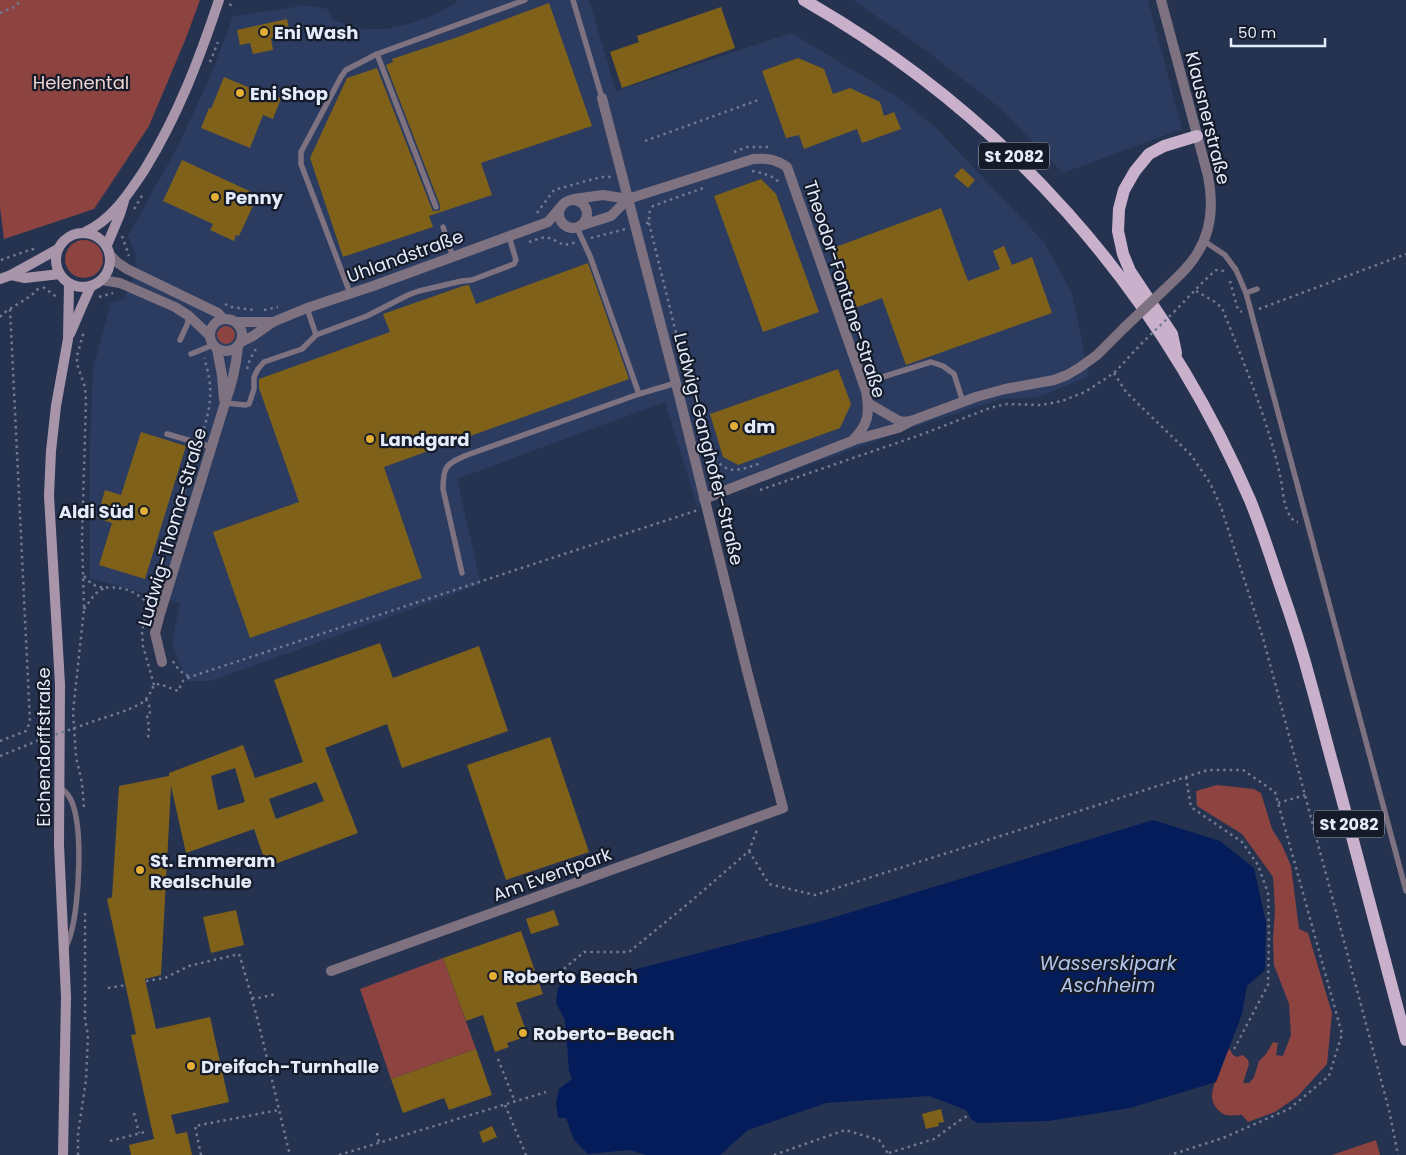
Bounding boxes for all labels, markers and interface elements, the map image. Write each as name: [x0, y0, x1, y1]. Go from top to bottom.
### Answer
scale bar: [1231, 15, 1325, 47]
place label: Eni Wash: [274, 20, 358, 45]
text: 50 m: [1238, 22, 1276, 43]
marker: Eni Wash: [258, 26, 270, 38]
street label: Klausnerstraße: [1179, 49, 1237, 187]
park label: Helenental: [33, 70, 129, 95]
place label: Eni Shop: [250, 81, 328, 106]
marker: Eni Shop: [234, 87, 246, 99]
road number: St 2082: [979, 142, 1049, 170]
street label: Theodor-Fontane-Straße: [798, 177, 892, 401]
place label: Penny: [225, 185, 284, 210]
marker: Penny: [209, 191, 221, 203]
street label: Uhlandstraße: [343, 223, 467, 289]
street label: Ludwig-Ganghofer-Straße: [668, 330, 750, 568]
place label: dm: [744, 414, 775, 439]
marker: dm: [728, 420, 740, 432]
street label: Ludwig-Thoma-Straße: [132, 425, 212, 629]
place label: Landgard: [380, 427, 470, 452]
marker: Landgard: [364, 433, 376, 445]
place label: Aldi Süd: [59, 499, 134, 524]
marker: Aldi Süd: [138, 505, 150, 517]
street label: Eichendorffstraße: [31, 667, 56, 827]
road number: St 2082: [1314, 811, 1384, 838]
street label: Am Eventpark: [489, 841, 615, 907]
place label: St. Emmeram Realschule: [150, 848, 275, 894]
marker: St. Emmeram Realschule: [134, 864, 146, 876]
water label: Wasserskipark Aschheim: [1039, 950, 1178, 999]
place label: Roberto Beach: [503, 964, 638, 989]
marker: Roberto Beach: [487, 970, 499, 982]
place label: Roberto-Beach: [533, 1021, 675, 1046]
marker: Roberto-Beach: [517, 1027, 529, 1039]
place label: Dreifach-Turnhalle: [201, 1054, 379, 1079]
marker: Dreifach-Turnhalle: [185, 1060, 197, 1072]

